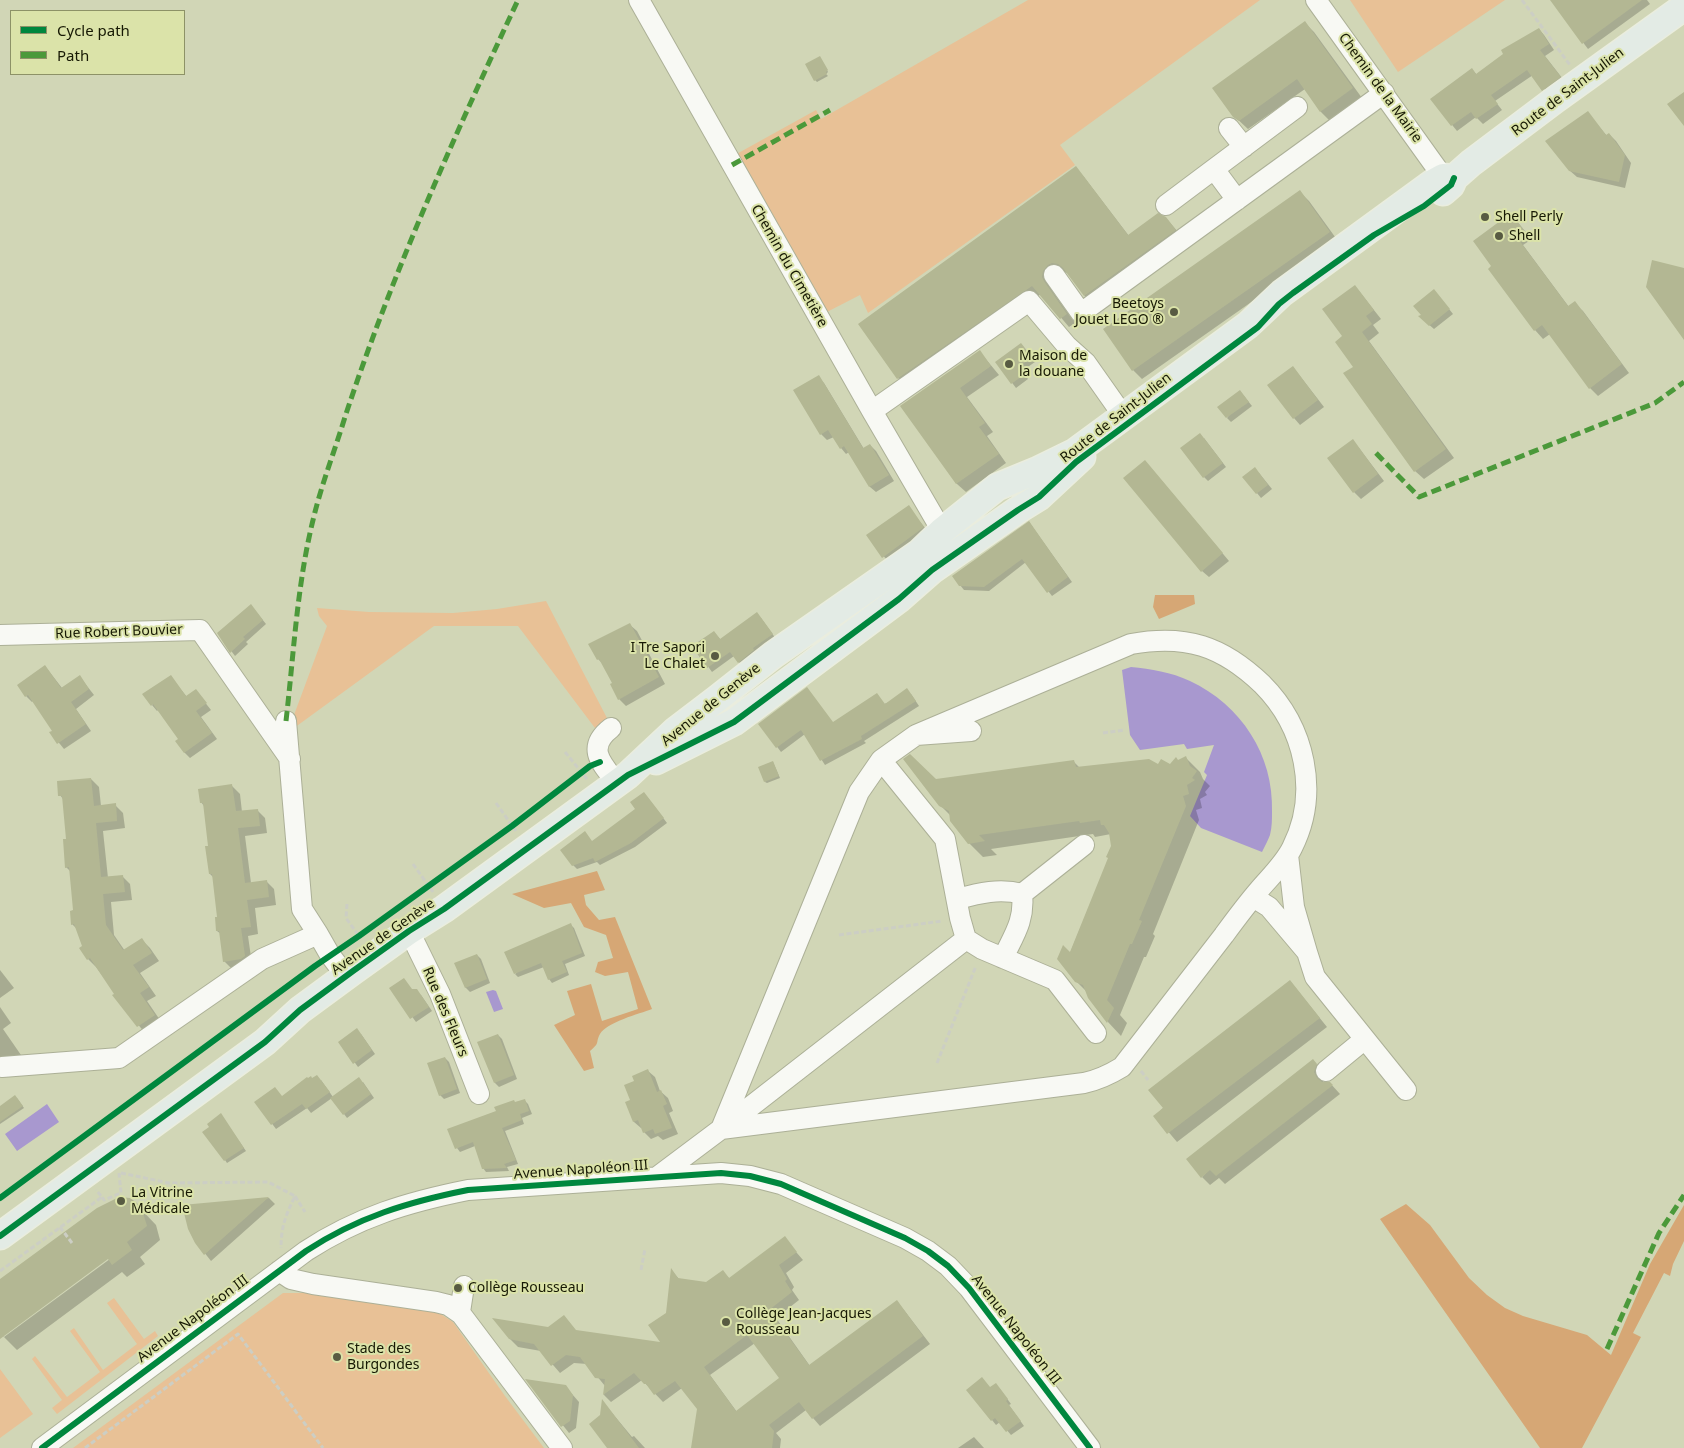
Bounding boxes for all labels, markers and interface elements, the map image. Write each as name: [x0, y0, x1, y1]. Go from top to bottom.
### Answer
legend: [10, 10, 185, 75]
text: Cycle path: [57, 20, 130, 40]
street label: Chemin de la Mairie: [1335, 30, 1425, 146]
street label: Route de Saint-Julien: [1509, 44, 1627, 140]
text: Path: [57, 45, 89, 65]
street label: Chemin du Cimetière: [747, 202, 831, 330]
place label: Shell Perly: [1495, 209, 1563, 225]
marker: Shell Perly: [1479, 211, 1491, 223]
place label: Shell: [1509, 228, 1540, 244]
marker: Shell: [1493, 230, 1505, 242]
place label: Beetoys Jouet LEGO ®: [1075, 296, 1164, 328]
marker: Beetoys Jouet LEGO ®: [1168, 306, 1180, 318]
place label: Maison de la douane: [1019, 348, 1087, 381]
marker: Maison de la douane: [1003, 358, 1015, 370]
street label: Route de Saint-Julien: [1057, 369, 1175, 467]
street label: Rue Robert Bouvier: [55, 621, 183, 643]
place label: I Tre Sapori Le Chalet: [630, 640, 705, 672]
marker: I Tre Sapori Le Chalet: [709, 650, 721, 662]
street label: Avenue de Genève: [658, 660, 764, 750]
street label: Avenue de Genève: [328, 895, 438, 979]
street label: Rue des Fleurs: [419, 965, 471, 1059]
street label: Avenue Napoléon III: [513, 1157, 649, 1183]
place label: La Vitrine Médicale: [131, 1185, 193, 1218]
marker: La Vitrine Médicale: [115, 1195, 127, 1207]
street label: Avenue Napoléon III: [134, 1272, 252, 1366]
street label: Avenue Napoléon III: [968, 1272, 1064, 1388]
place label: Collège Rousseau: [468, 1280, 584, 1296]
marker: Collège Rousseau: [452, 1282, 464, 1294]
place label: Collège Jean-Jacques Rousseau: [736, 1306, 872, 1338]
marker: Collège Jean-Jacques Rousseau: [720, 1316, 732, 1328]
place label: Stade des Burgondes: [347, 1341, 419, 1374]
marker: Stade des Burgondes: [331, 1351, 343, 1363]

